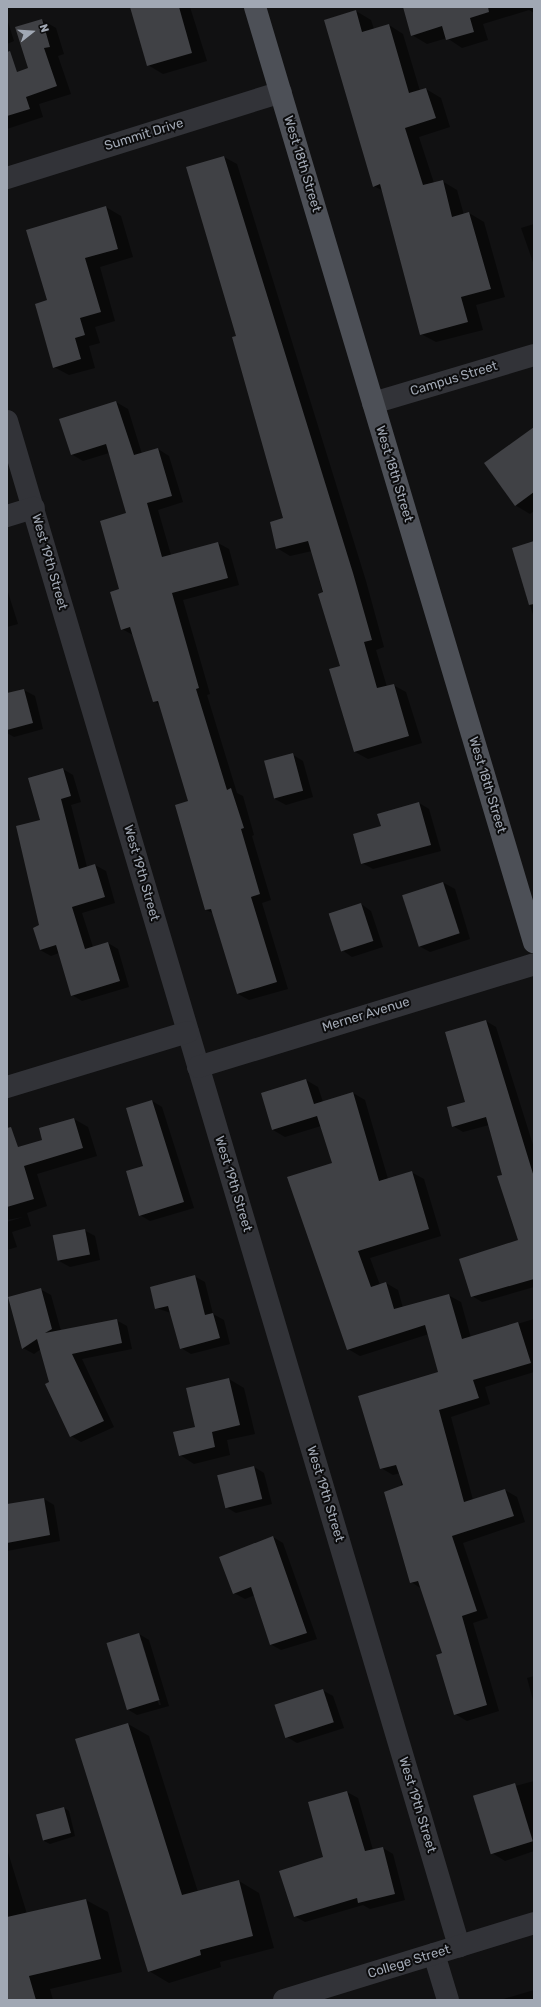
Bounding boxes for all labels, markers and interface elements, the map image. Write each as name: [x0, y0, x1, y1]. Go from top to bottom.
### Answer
north arrow: [12, 12, 52, 52]
text: N: [37, 23, 51, 34]
street label: West 18th Street: [280, 114, 324, 214]
street label: Summit Drive: [103, 116, 185, 154]
street label: Campus Street: [409, 358, 499, 400]
street label: West 18th Street: [372, 424, 416, 524]
street label: West 19th Street: [28, 512, 70, 612]
street label: West 18th Street: [465, 735, 509, 835]
street label: West 19th Street: [120, 823, 162, 923]
street label: Merner Avenue: [320, 994, 412, 1036]
street label: West 19th Street: [211, 1134, 255, 1234]
street label: West 19th Street: [303, 1444, 347, 1544]
street label: West 19th Street: [395, 1755, 439, 1855]
street label: College Street: [366, 1942, 452, 1982]

